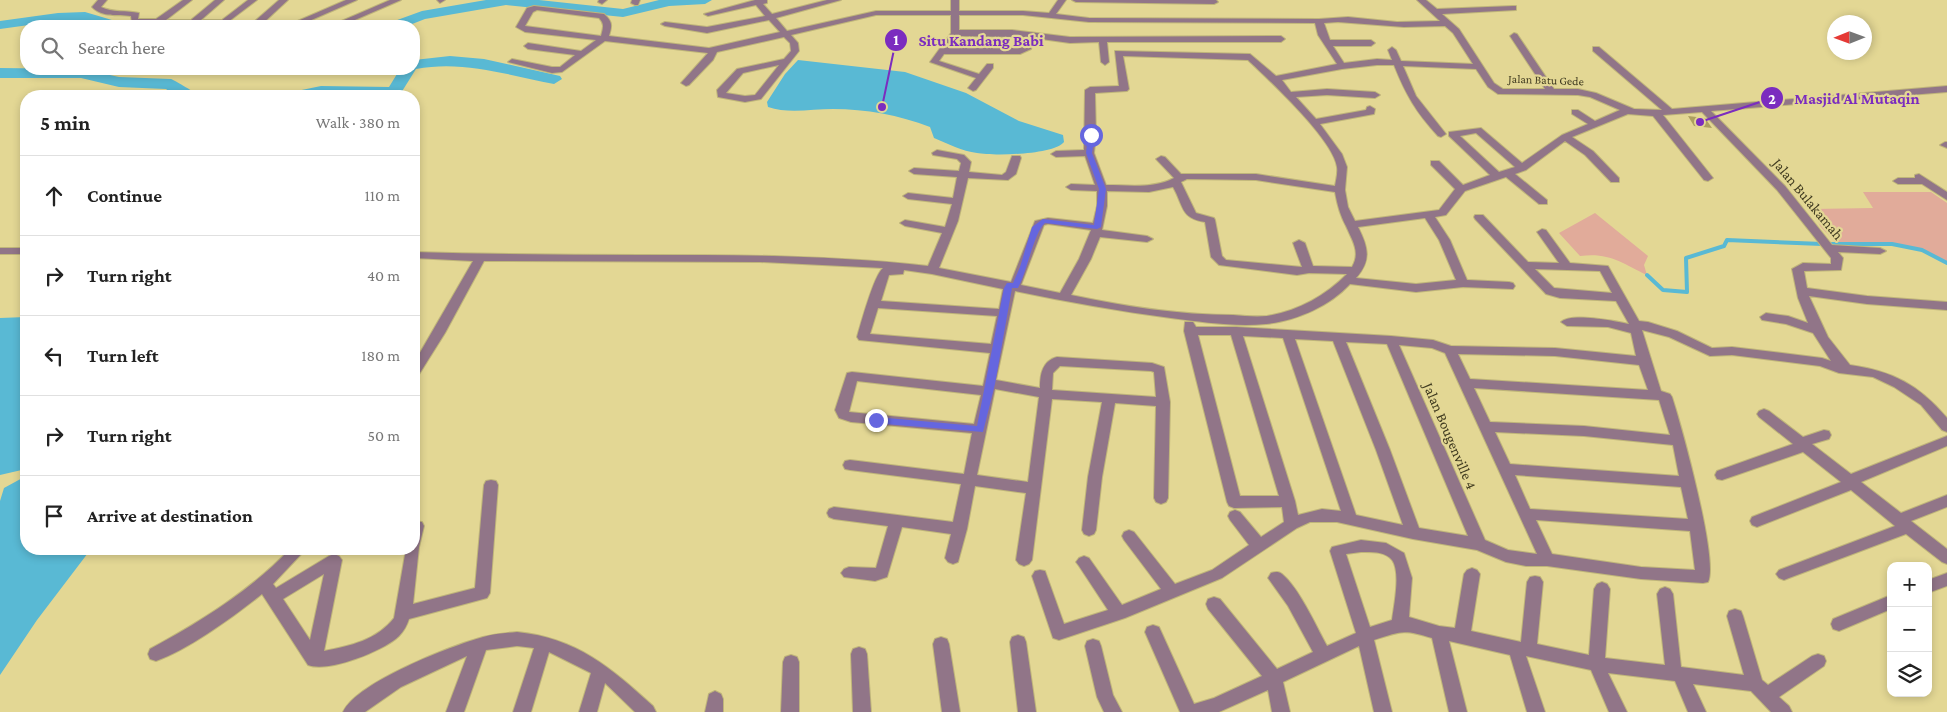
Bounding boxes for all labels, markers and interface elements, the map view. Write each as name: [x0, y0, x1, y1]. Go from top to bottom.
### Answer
north arrow: [1827, 15, 1872, 60]
search box: [20, 20, 420, 75]
callout: Situ Kandang Babi: [883, 25, 1053, 56]
text: 1: [893, 32, 899, 48]
text: Situ Kandang Babi: [918, 32, 1044, 49]
icon: search: [38, 34, 66, 62]
text: Search here: [78, 37, 165, 58]
street label: Jalan Batu Gede: [1507, 72, 1584, 88]
callout: Masjid Al Mutaqin: [1760, 83, 1930, 114]
text: Masjid Al Mutaqin: [1794, 90, 1920, 108]
text: 2: [1768, 91, 1776, 107]
text: 5 min: [40, 111, 90, 135]
text: Walk · 380 m: [316, 114, 400, 131]
route start: [1080, 124, 1103, 147]
street label: Jalan Bulakamah: [1767, 154, 1847, 244]
icon: ahead: [40, 182, 68, 210]
text: Continue: [87, 185, 162, 206]
text: 110 m: [364, 187, 400, 204]
icon: right: [40, 262, 68, 290]
text: Turn right: [87, 265, 172, 286]
text: 40 m: [367, 267, 400, 284]
icon: left: [40, 342, 68, 370]
text: Turn left: [87, 345, 159, 366]
text: 180 m: [361, 347, 400, 364]
street label: Jalan Bougenville 4: [1419, 378, 1480, 492]
route end: [865, 409, 888, 432]
icon: right: [40, 422, 68, 450]
text: Turn right: [87, 425, 172, 446]
text: 50 m: [368, 427, 400, 444]
icon: arrive: [40, 502, 68, 530]
text: Arrive at destination: [87, 505, 253, 526]
map controls: [1887, 562, 1932, 697]
button: +: [1887, 562, 1932, 607]
button: −: [1887, 607, 1932, 652]
button: layers: [1887, 652, 1932, 697]

